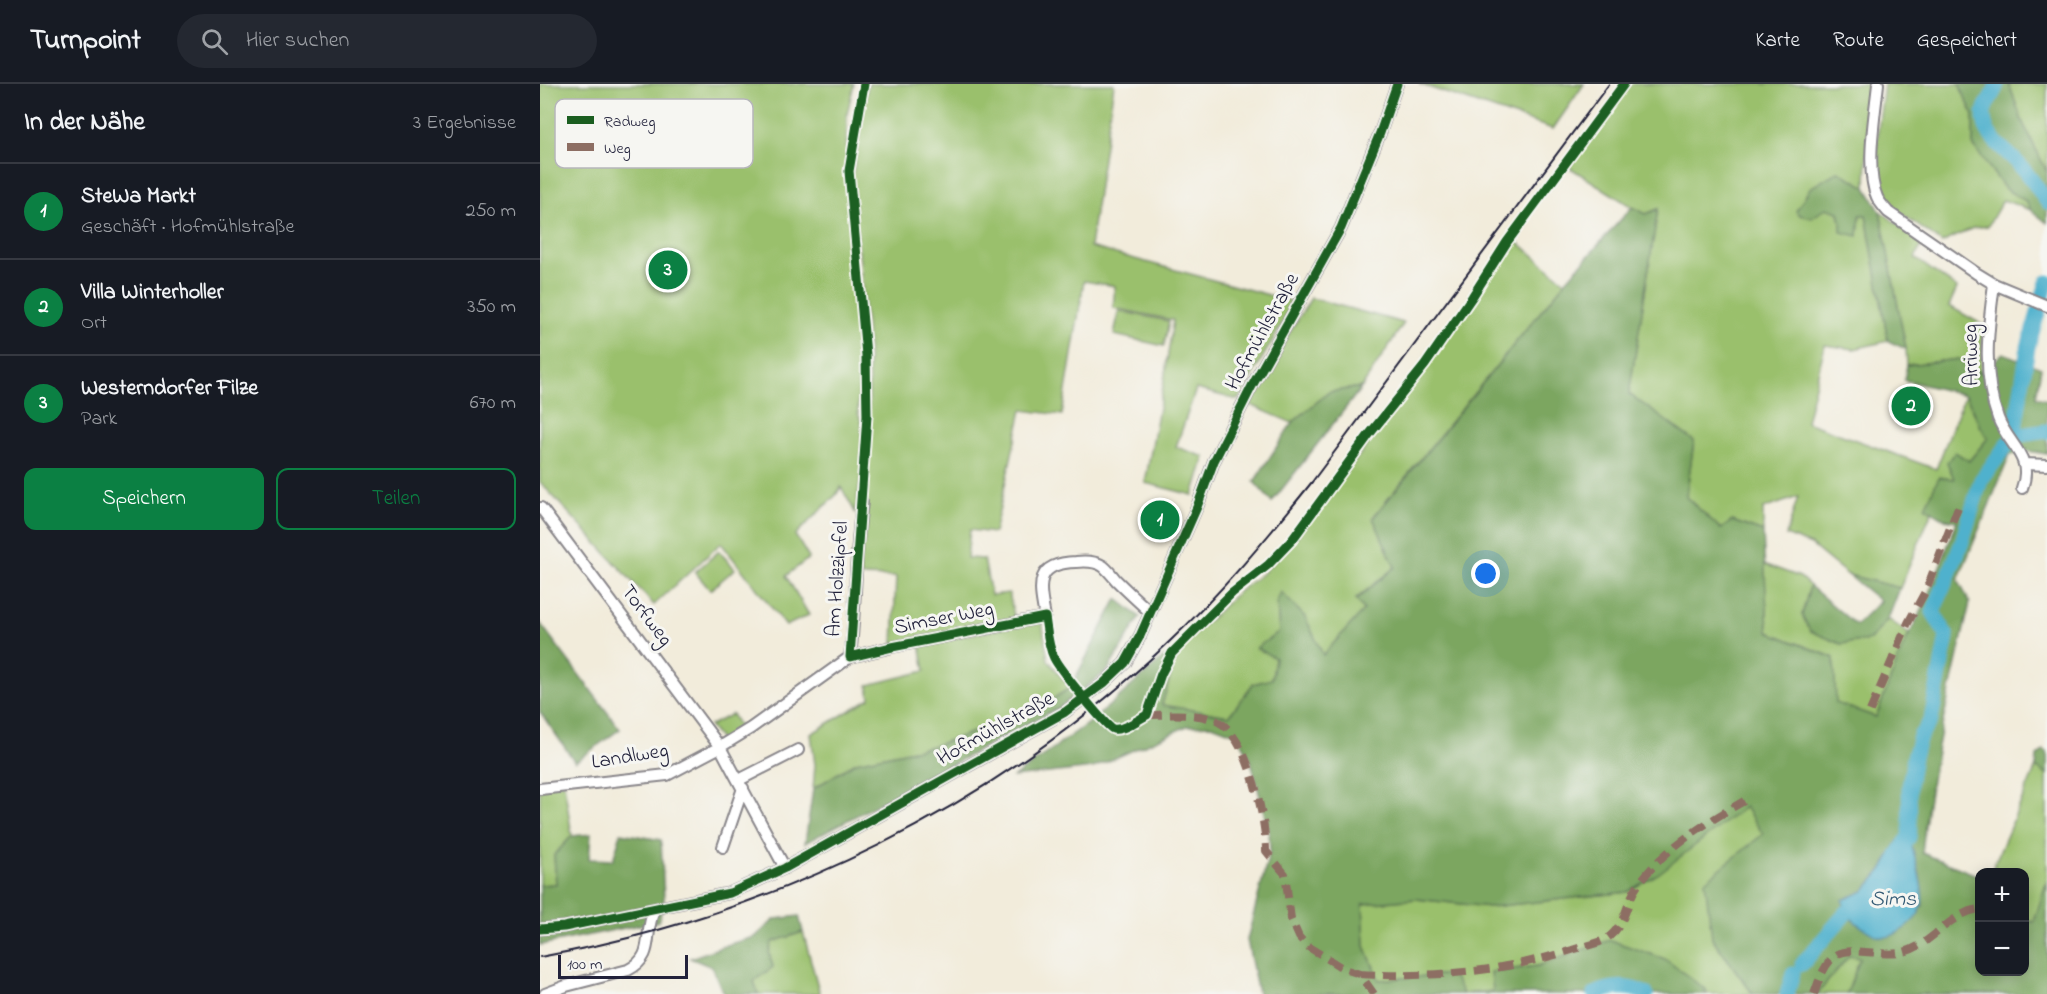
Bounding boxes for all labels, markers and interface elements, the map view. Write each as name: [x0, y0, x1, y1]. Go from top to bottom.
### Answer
search box: [177, 14, 597, 68]
text: Turnpoint: [30, 21, 141, 62]
icon: search: [198, 25, 231, 58]
text: Hier suchen: [246, 25, 349, 57]
text: Karte: [1755, 26, 1800, 56]
text: Route: [1833, 26, 1884, 56]
text: Gespeichert: [1917, 26, 2017, 56]
legend: [555, 99, 753, 168]
text: In der Nähe: [24, 104, 145, 142]
text: 3 Ergebnisse: [413, 109, 516, 138]
text: Radweg: [604, 110, 655, 134]
text: Weg: [604, 137, 631, 161]
text: SteWa Markt: [81, 181, 196, 213]
text: 1: [40, 197, 47, 226]
text: 250 m: [465, 197, 516, 226]
text: Geschäft · Hofmühlstraße: [81, 213, 294, 242]
pin: 3: [648, 248, 688, 292]
street label: Hofmühlstraße: [1218, 267, 1308, 396]
text: Villa Winterholler: [81, 277, 224, 309]
text: 2: [39, 293, 48, 322]
text: 350 m: [467, 293, 516, 322]
text: Ort: [81, 309, 107, 338]
street label: Arriweg: [1956, 324, 1990, 386]
text: Westerndorfer Filze: [81, 373, 258, 405]
pin: 2: [1892, 384, 1930, 428]
text: 3: [39, 389, 48, 418]
text: 670 m: [470, 389, 516, 418]
text: Park: [81, 405, 117, 434]
button: Speichern: [24, 468, 264, 530]
button: Teilen: [276, 468, 516, 530]
pin: 1: [1140, 498, 1180, 542]
street label: Am Holzzipfel: [819, 520, 857, 638]
your location: [1471, 559, 1500, 588]
street label: Torfweg: [611, 579, 679, 655]
street label: Simser Weg: [892, 595, 997, 645]
street label: Hofmühlstraße: [932, 684, 1061, 774]
street label: Landlweg: [589, 736, 671, 780]
map controls: [1975, 868, 2029, 976]
button: +: [1975, 868, 2029, 922]
water label: Sims: [1870, 884, 1917, 916]
button: −: [1975, 922, 2029, 976]
scale bar: [558, 952, 688, 980]
text: 100 m: [567, 953, 602, 977]

